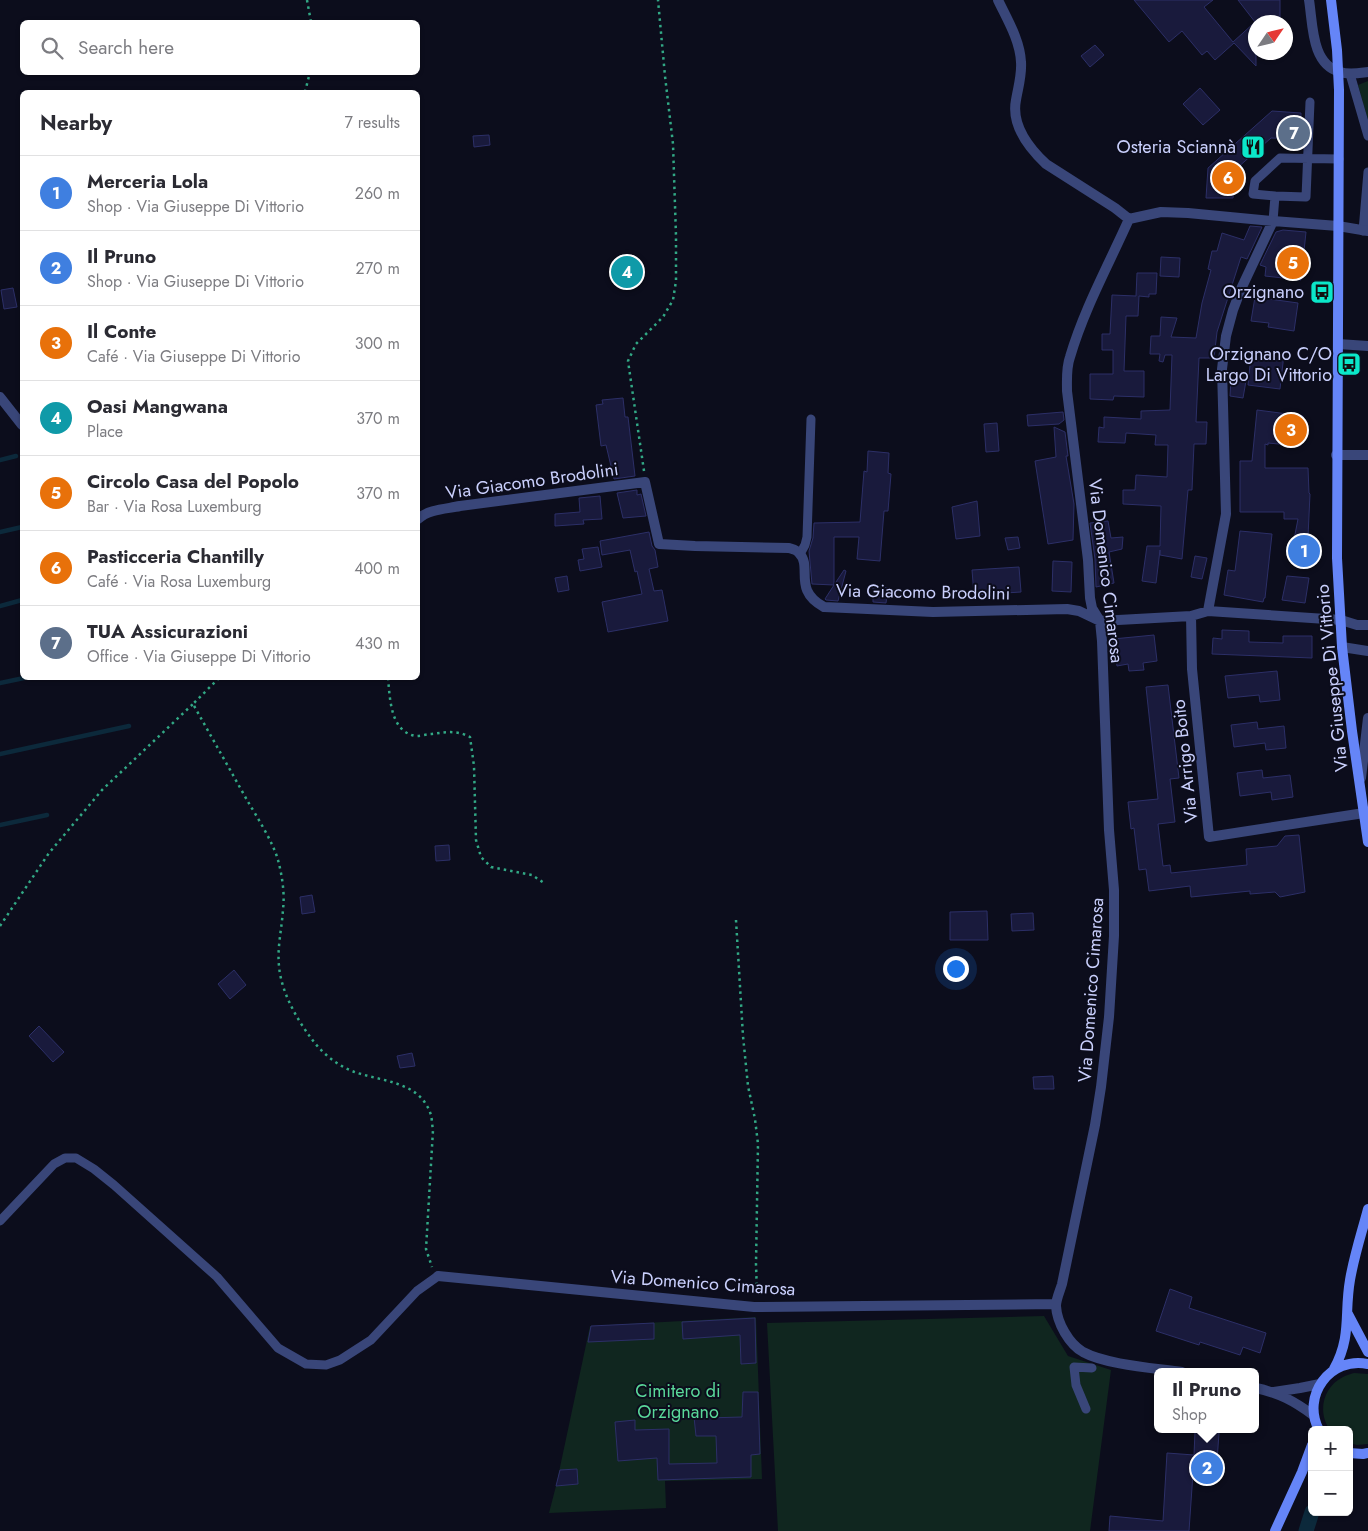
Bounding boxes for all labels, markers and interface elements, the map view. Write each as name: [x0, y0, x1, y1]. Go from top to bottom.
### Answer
north arrow: [1248, 15, 1293, 60]
search box: [20, 20, 420, 75]
icon: search: [38, 34, 66, 62]
text: Search here: [78, 34, 174, 61]
text: Nearby: [40, 108, 112, 138]
text: 7 results: [344, 111, 400, 134]
pin: 7: [1278, 114, 1310, 152]
place label: Osteria Sciannà: [1117, 134, 1236, 160]
restaurant icon: Osteria Sciannà: [1240, 134, 1266, 160]
pin: 6: [1212, 159, 1244, 197]
text: Merceria Lola: [87, 168, 208, 195]
text: 1: [52, 182, 60, 205]
text: 260 m: [355, 182, 400, 205]
text: Shop · Via Giuseppe Di Vittorio: [87, 195, 304, 218]
text: Il Pruno: [87, 243, 156, 270]
pin: 5: [1277, 244, 1309, 282]
pin: 4: [611, 253, 643, 291]
text: 2: [51, 257, 61, 280]
text: 270 m: [356, 257, 400, 280]
text: Shop · Via Giuseppe Di Vittorio: [87, 270, 304, 293]
place label: Orzignano: [1222, 279, 1304, 305]
bus stop icon: Orzignano: [1309, 279, 1335, 305]
text: Il Conte: [87, 318, 156, 345]
text: 3: [51, 332, 61, 355]
text: 300 m: [355, 332, 400, 355]
place label: Orzignano C/O Largo Di Vittorio: [1206, 341, 1332, 388]
text: Café · Via Giuseppe Di Vittorio: [87, 345, 300, 368]
bus stop icon: Orzignano C/O Largo Di Vittorio: [1336, 351, 1362, 377]
text: Oasi Mangwana: [87, 393, 228, 420]
text: 4: [50, 407, 62, 430]
text: 370 m: [356, 407, 400, 430]
pin: 3: [1275, 411, 1307, 449]
text: Place: [87, 420, 123, 443]
street label: Via Giacomo Brodolini: [444, 456, 620, 506]
text: Circolo Casa del Popolo: [87, 468, 299, 495]
street label: Via Domenico Cimarosa: [1082, 477, 1130, 665]
text: 5: [51, 482, 61, 505]
text: 370 m: [356, 482, 400, 505]
text: Bar · Via Rosa Luxemburg: [87, 495, 262, 518]
pin: 1: [1288, 532, 1320, 570]
text: Pasticceria Chantilly: [87, 543, 264, 570]
text: 6: [51, 557, 61, 580]
text: 400 m: [354, 557, 400, 580]
text: Café · Via Rosa Luxemburg: [87, 570, 271, 593]
street label: Via Giacomo Brodolini: [836, 577, 1010, 607]
street label: Via Giuseppe Di Vittorio: [1309, 583, 1355, 773]
text: TUA Assicurazioni: [87, 618, 248, 645]
text: 7: [51, 632, 61, 655]
text: 430 m: [355, 632, 400, 655]
text: Office · Via Giuseppe Di Vittorio: [87, 645, 311, 668]
street label: Via Arrigo Boito: [1166, 698, 1204, 824]
street label: Via Domenico Cimarosa: [1072, 897, 1110, 1083]
your location: [943, 956, 969, 982]
street label: Via Domenico Cimarosa: [610, 1264, 796, 1302]
popup: [1154, 1368, 1259, 1433]
text: Il Pruno: [1172, 1376, 1241, 1403]
park label: Cimitero di Orzignano: [635, 1378, 721, 1425]
text: Shop: [1172, 1403, 1207, 1426]
map controls: [1308, 1426, 1353, 1516]
button: +: [1308, 1426, 1353, 1471]
pin: 2: [1191, 1449, 1223, 1487]
button: −: [1308, 1471, 1353, 1516]

